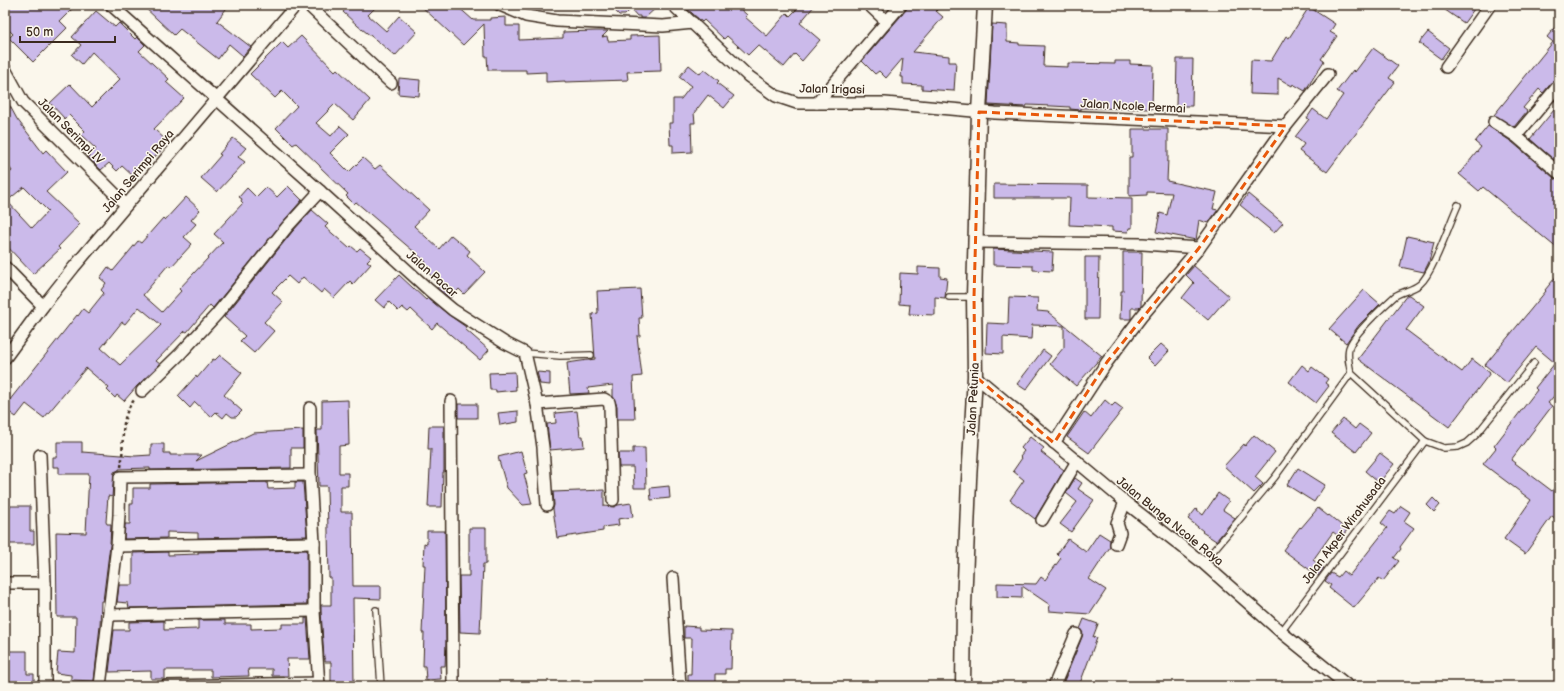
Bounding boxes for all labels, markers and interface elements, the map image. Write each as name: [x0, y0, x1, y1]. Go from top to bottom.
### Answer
scale bar: [20, 18, 115, 44]
text: 50 m: [26, 25, 53, 40]
street label: Jalan Irigasi: [799, 81, 865, 98]
street label: Jalan Serimpi IV: [34, 95, 107, 168]
street label: Jalan Ncole Permai: [1080, 96, 1186, 117]
street label: Jalan Serimpi Raya: [99, 127, 178, 216]
street label: Jalan Pacar: [403, 248, 461, 301]
street label: Jalan Petunia: [964, 362, 983, 436]
street label: Jalan Bunga Ncole Raya: [1113, 474, 1226, 569]
street label: Jalan Akper Wirahusada: [1299, 474, 1390, 587]

